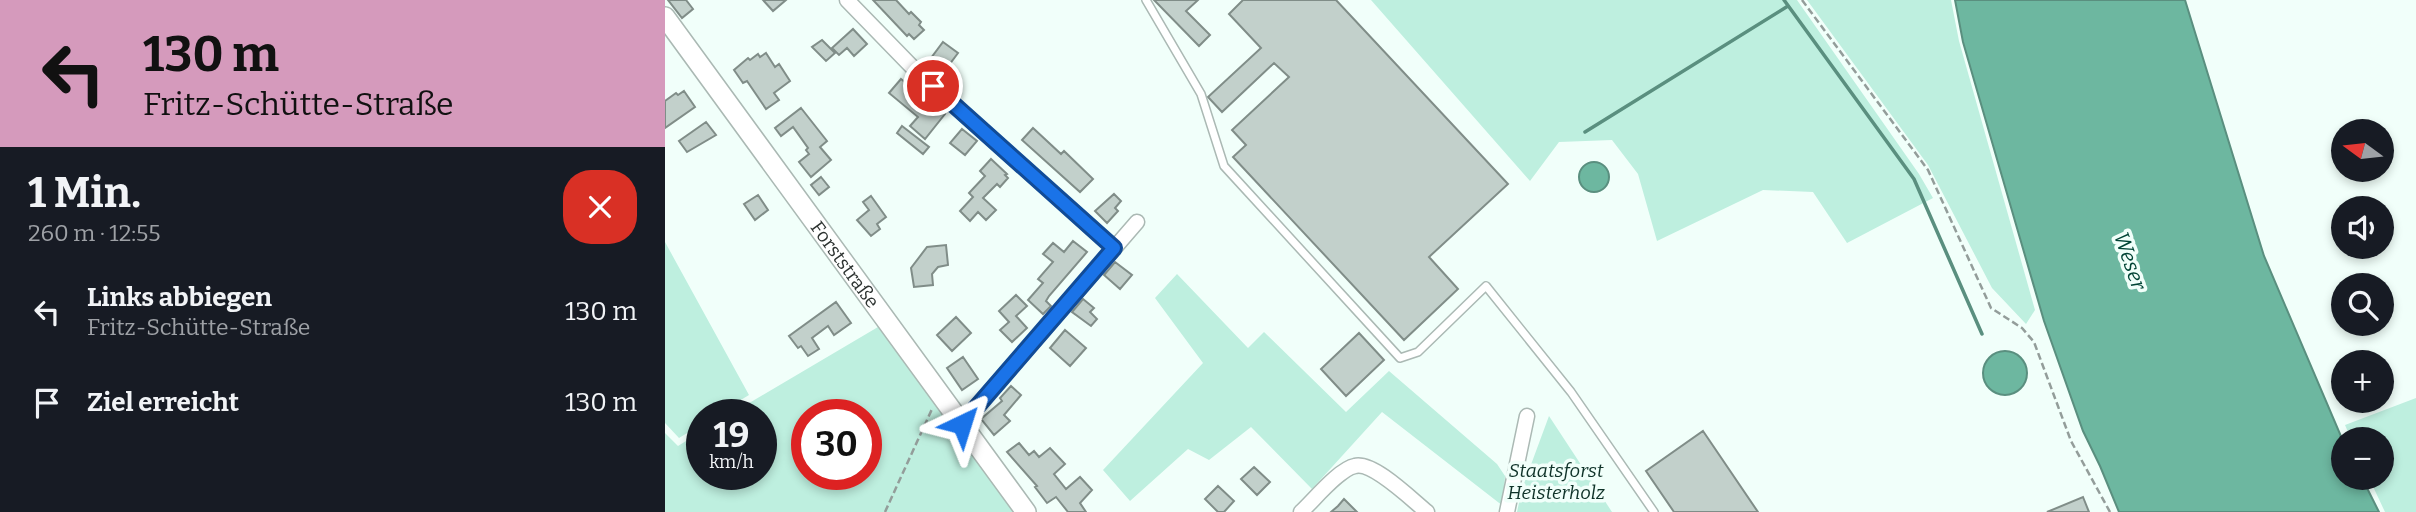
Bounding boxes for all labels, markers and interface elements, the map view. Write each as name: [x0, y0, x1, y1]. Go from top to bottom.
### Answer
text: 130 m: [143, 25, 279, 84]
icon: left: [28, 28, 119, 119]
pin: [903, 56, 963, 116]
icon: arrive: [914, 67, 952, 105]
text: Fritz-Schütte-Straße: [143, 85, 454, 123]
north arrow: [2331, 119, 2394, 182]
map controls: [2331, 119, 2394, 490]
text: 1 Min.: [28, 168, 141, 218]
button: close: [563, 170, 637, 244]
button: sound: [2331, 196, 2394, 259]
street label: Forststraße: [806, 217, 884, 312]
text: 260 m · 12:55: [28, 219, 161, 247]
water label: Weser: [2108, 229, 2152, 295]
button: search: [2331, 273, 2394, 336]
text: Links abbiegen: [87, 282, 272, 313]
icon: left: [28, 293, 66, 331]
text: 130 m: [565, 296, 637, 327]
text: Fritz-Schütte-Straße: [87, 313, 310, 341]
button: +: [2331, 350, 2394, 413]
icon: arrive: [28, 384, 66, 422]
text: Ziel erreicht: [87, 387, 239, 418]
text: 130 m: [565, 387, 637, 418]
position arrow: [925, 387, 999, 461]
speed limit sign: 30: [791, 399, 882, 490]
text: 19: [714, 414, 749, 456]
button: −: [2331, 427, 2394, 490]
text: km/h: [709, 451, 754, 473]
park label: Staatsforst Heisterholz: [1507, 459, 1605, 504]

